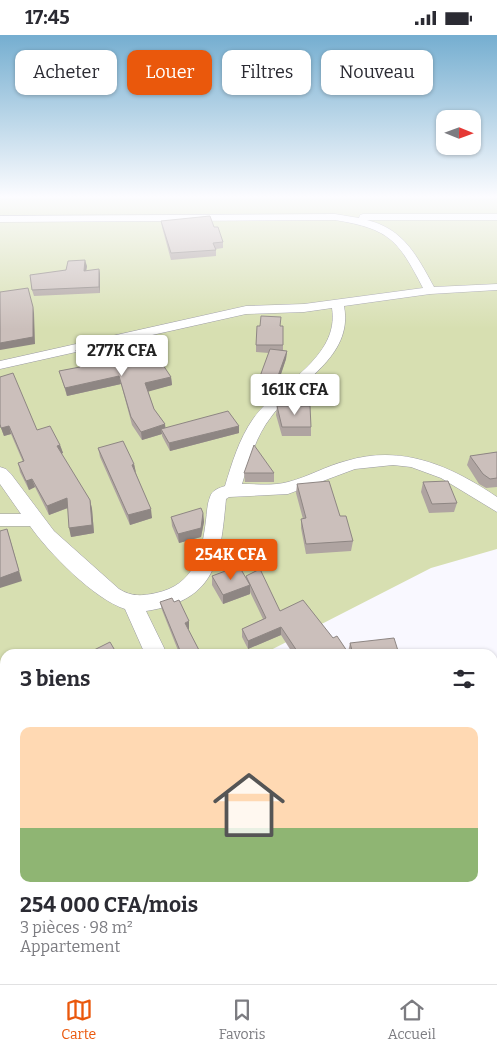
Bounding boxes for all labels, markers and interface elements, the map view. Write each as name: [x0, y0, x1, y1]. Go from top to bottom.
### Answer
text: 17:45: [25, 6, 70, 29]
chip: Acheter: [15, 50, 117, 95]
chip: Louer: [127, 50, 212, 95]
chip: Filtres: [222, 50, 311, 95]
chip: Nouveau: [321, 50, 433, 95]
north arrow: [436, 110, 481, 155]
map controls: [436, 110, 481, 155]
pin: 277K CFA: [70, 335, 174, 377]
text: 277K CFA: [87, 341, 157, 360]
pin: 161K CFA: [243, 373, 347, 416]
text: 161K CFA: [262, 380, 328, 399]
pin: 254K CFA: [179, 539, 283, 581]
text: 254K CFA: [195, 545, 267, 564]
icon: filters: [450, 665, 478, 693]
text: 3 biens: [20, 666, 90, 692]
icon: home: [204, 760, 294, 850]
text: 254 000 CFA/mois: [20, 892, 198, 918]
text: 3 pièces · 98 m²: [20, 918, 133, 937]
text: Appartement: [20, 937, 120, 956]
tab: Carte: [61, 996, 96, 1043]
tab: Favoris: [219, 996, 265, 1043]
tab: Accueil: [388, 996, 436, 1043]

